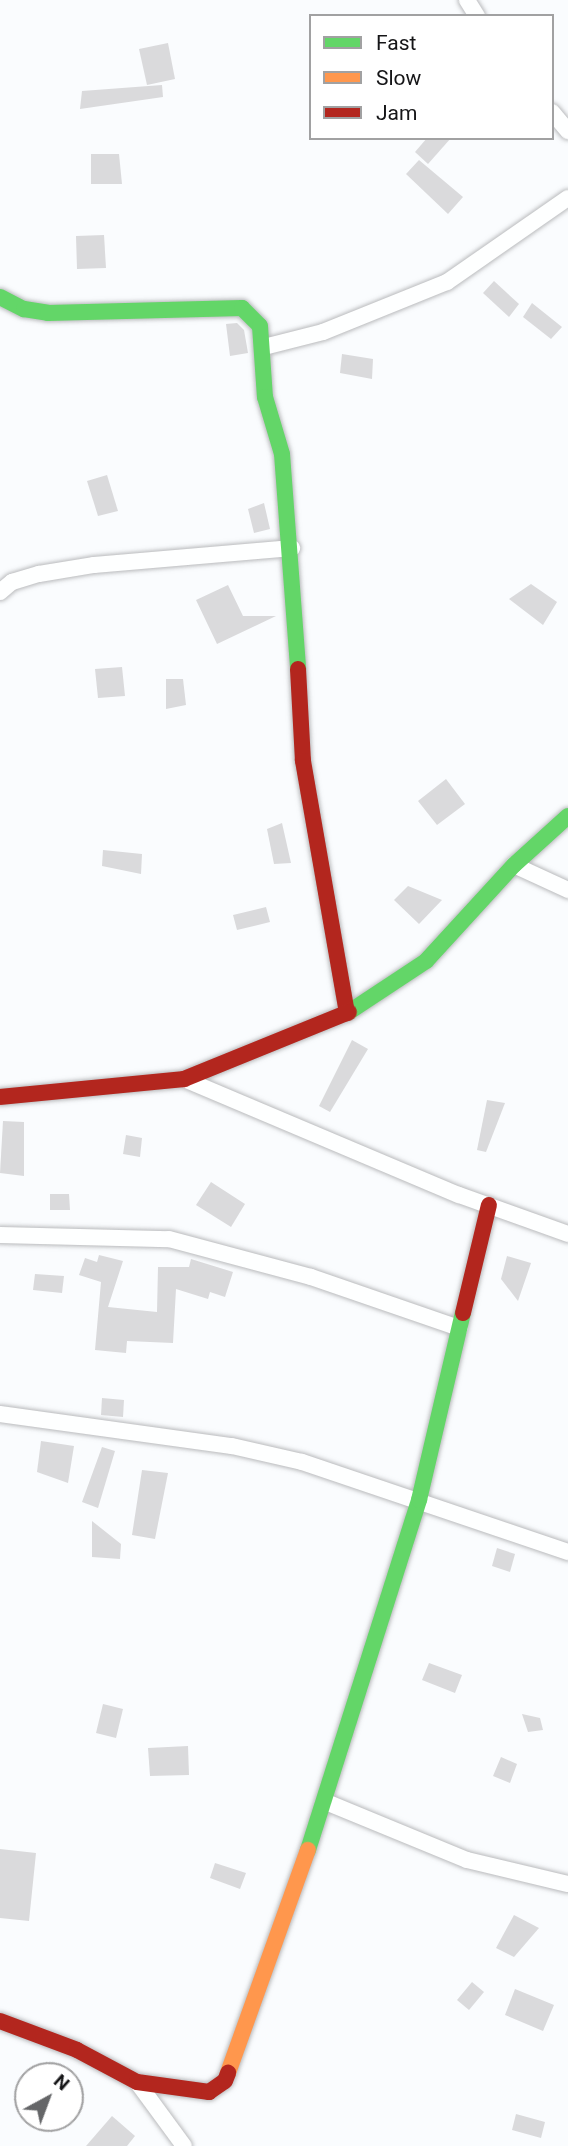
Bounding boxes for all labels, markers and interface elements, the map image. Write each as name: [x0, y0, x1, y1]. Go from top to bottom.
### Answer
legend: [309, 14, 554, 140]
text: Fast: [376, 31, 416, 55]
text: Slow: [376, 66, 421, 90]
text: Jam: [376, 101, 417, 125]
north arrow: [14, 2062, 84, 2132]
text: N: [49, 2069, 74, 2095]

